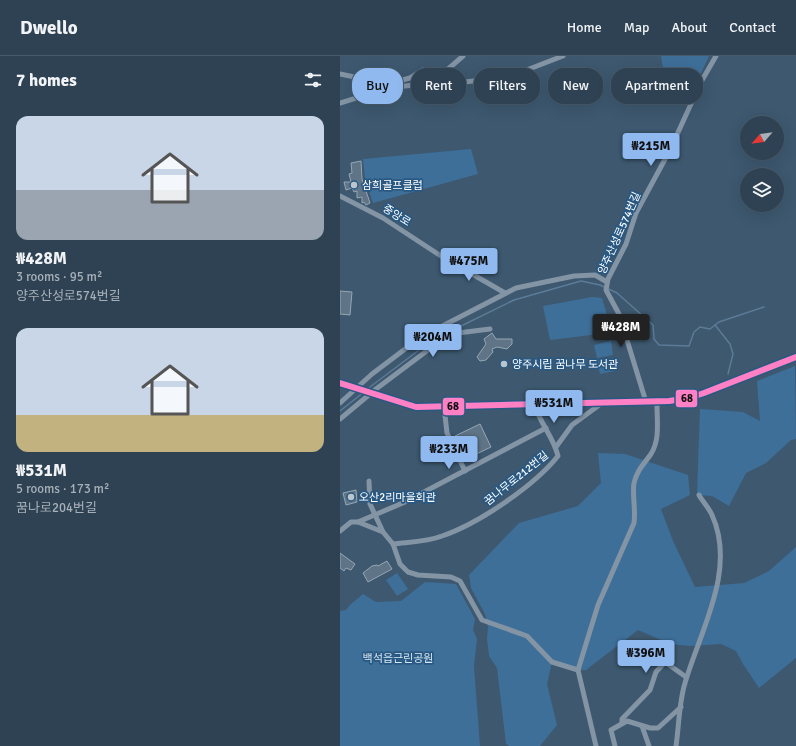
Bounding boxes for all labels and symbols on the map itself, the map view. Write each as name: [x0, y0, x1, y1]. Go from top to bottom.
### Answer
north arrow: [740, 116, 784, 160]
pin: ₩215M: [623, 133, 679, 167]
place label: 삼희골프클럽: [362, 179, 423, 192]
marker: 삼희골프클럽: [349, 180, 359, 190]
street label: 양주산성로574번길: [595, 190, 643, 276]
street label: 중앙로: [380, 202, 413, 229]
pin: ₩475M: [441, 248, 497, 282]
pin: ₩428M: [593, 314, 649, 348]
pin: ₩204M: [405, 324, 461, 358]
place label: 양주시립 꿈나무 도서관: [512, 358, 618, 371]
marker: 양주시립 꿈나무 도서관: [499, 359, 509, 369]
line badge: 68: [675, 389, 698, 408]
pin: ₩531M: [526, 390, 582, 424]
text: 68: [681, 392, 693, 405]
line badge: 68: [442, 397, 465, 416]
text: 68: [447, 400, 459, 413]
pin: ₩233M: [421, 436, 477, 470]
street label: 꿈나무로212번길: [482, 449, 551, 508]
place label: 오산2리마을회관: [359, 491, 436, 504]
marker: 오산2리마을회관: [346, 492, 356, 502]
pin: ₩396M: [618, 640, 674, 674]
park label: 백석읍근린공원: [363, 652, 433, 665]

